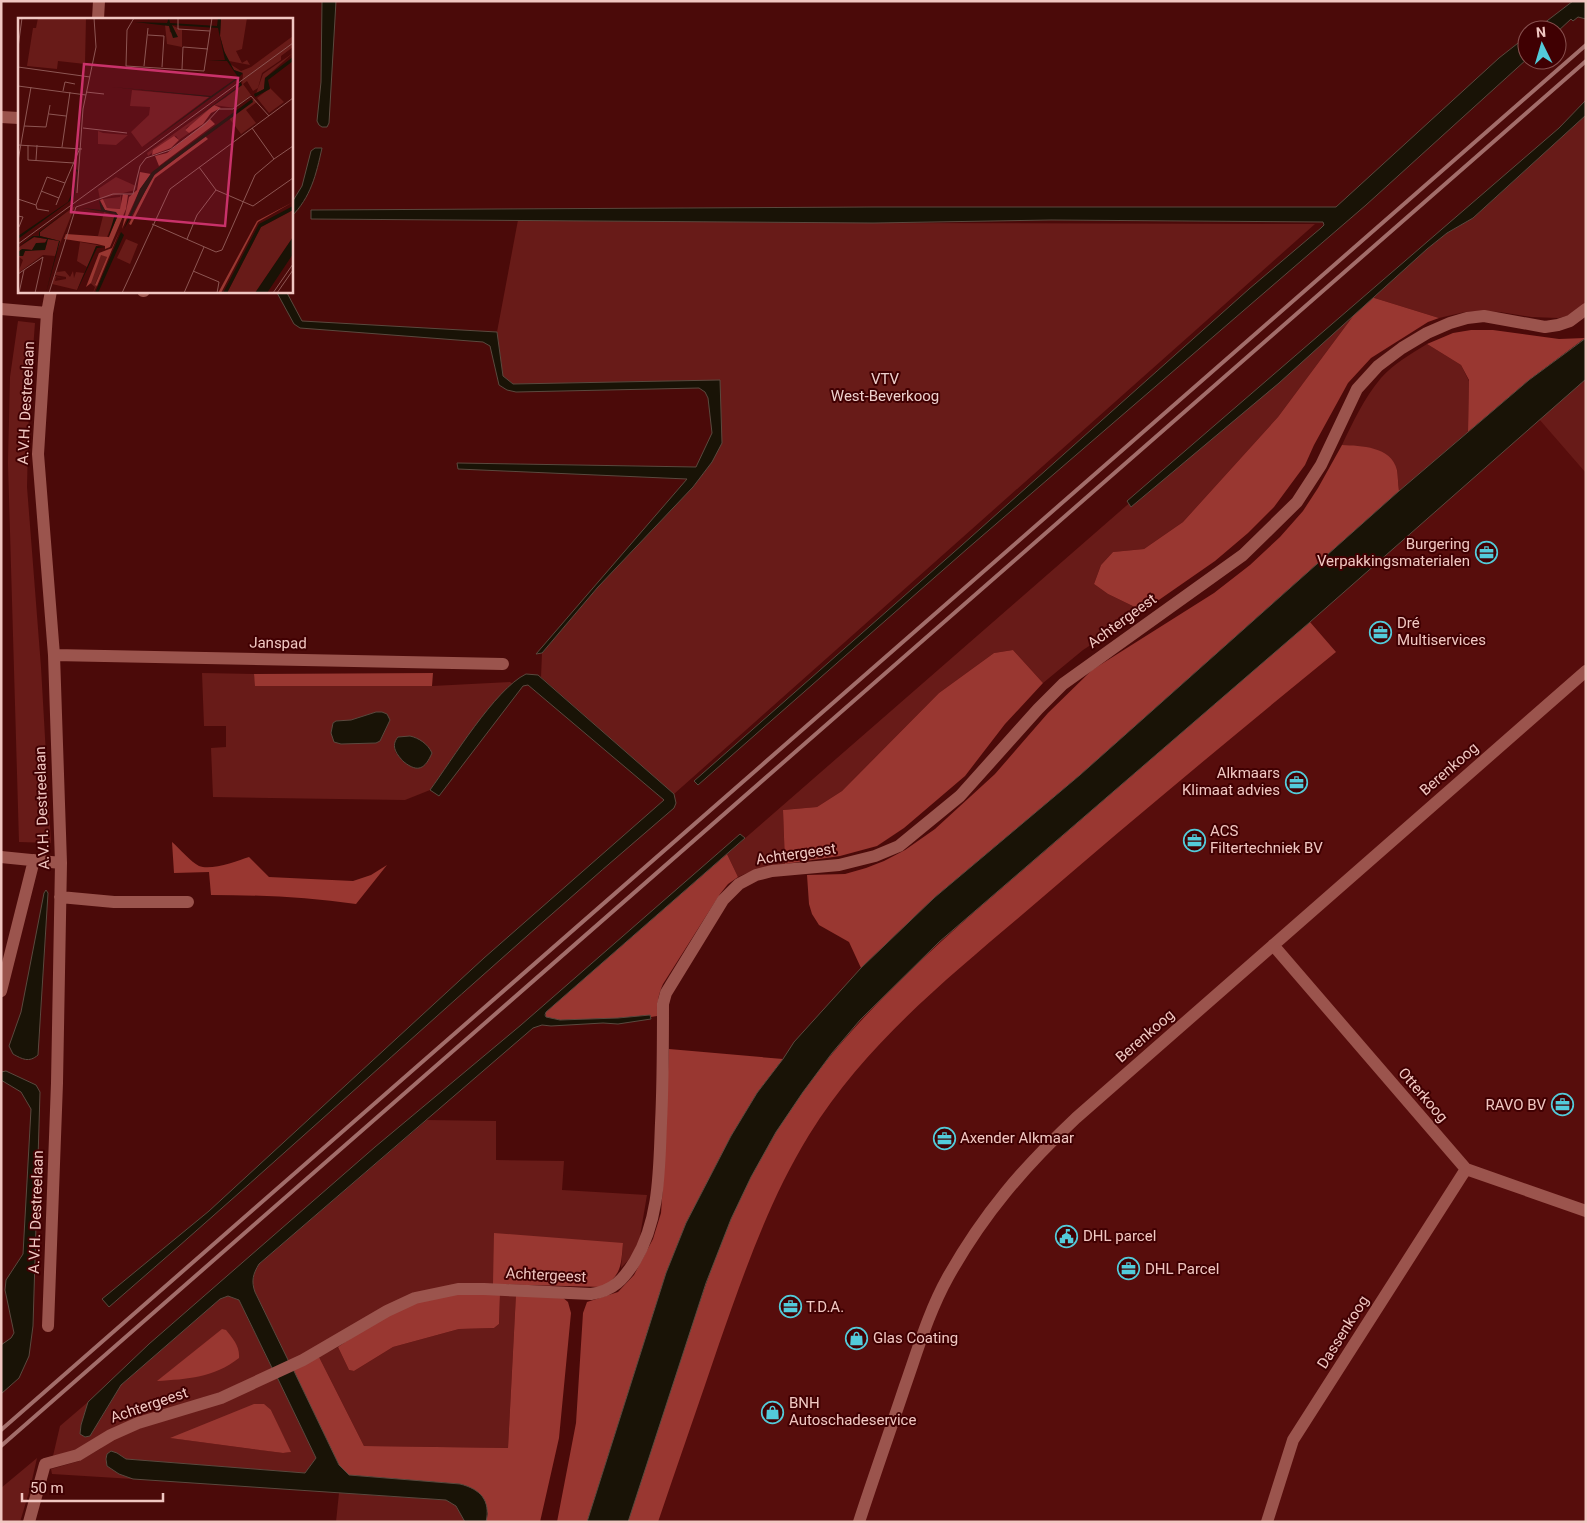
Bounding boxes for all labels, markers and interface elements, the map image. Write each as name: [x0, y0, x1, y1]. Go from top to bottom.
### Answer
inset map: [18, 18, 292, 292]
north arrow: [1517, 20, 1567, 70]
text: N: [1535, 24, 1546, 40]
street label: A.V.H. Destreelaan: [14, 341, 38, 465]
park label: VTV West-Beverkoog: [831, 370, 939, 405]
place label: Burgering Verpakkingsmaterialen: [1317, 535, 1470, 570]
office icon: Burgering Verpakkingsmaterialen: [1474, 541, 1498, 565]
street label: Achtergeest: [1084, 590, 1160, 652]
place label: Dré Multiservices: [1397, 614, 1486, 649]
office icon: Dré Multiservices: [1369, 620, 1393, 644]
street label: Janspad: [249, 633, 307, 653]
street label: Berenkoog: [1416, 739, 1482, 799]
street label: A.V.H. Destreelaan: [31, 746, 53, 870]
place label: Alkmaars Klimaat advies: [1182, 764, 1280, 799]
office icon: Alkmaars Klimaat advies: [1284, 770, 1308, 794]
place label: ACS Filtertechniek BV: [1210, 822, 1323, 857]
office icon: ACS Filtertechniek BV: [1182, 828, 1206, 852]
street label: Achtergeest: [755, 839, 837, 869]
street label: Berenkoog: [1112, 1006, 1178, 1066]
street label: Otterkoog: [1394, 1064, 1452, 1126]
office icon: RAVO BV: [1550, 1093, 1574, 1117]
place label: RAVO BV: [1485, 1096, 1546, 1114]
office icon: Axender Alkmaar: [932, 1126, 956, 1150]
place label: Axender Alkmaar: [960, 1129, 1074, 1147]
street label: A.V.H. Destreelaan: [25, 1150, 47, 1274]
public building icon: DHL parcel: [1055, 1224, 1079, 1248]
place label: DHL parcel: [1083, 1227, 1156, 1245]
office icon: DHL Parcel: [1117, 1257, 1141, 1281]
place label: DHL Parcel: [1145, 1260, 1219, 1278]
street label: Achtergeest: [505, 1264, 587, 1286]
street label: Dassenkoog: [1313, 1292, 1373, 1372]
office icon: T.D.A.: [778, 1295, 802, 1319]
place label: T.D.A.: [806, 1298, 844, 1316]
shop icon: Glas Coating: [845, 1326, 869, 1350]
place label: Glas Coating: [873, 1329, 958, 1347]
street label: Achtergeest: [108, 1383, 190, 1427]
place label: BNH Autoschadeservice: [789, 1394, 916, 1429]
shop icon: BNH Autoschadeservice: [761, 1400, 785, 1424]
scale bar: [22, 1470, 164, 1502]
text: 50 m: [30, 1479, 64, 1497]

